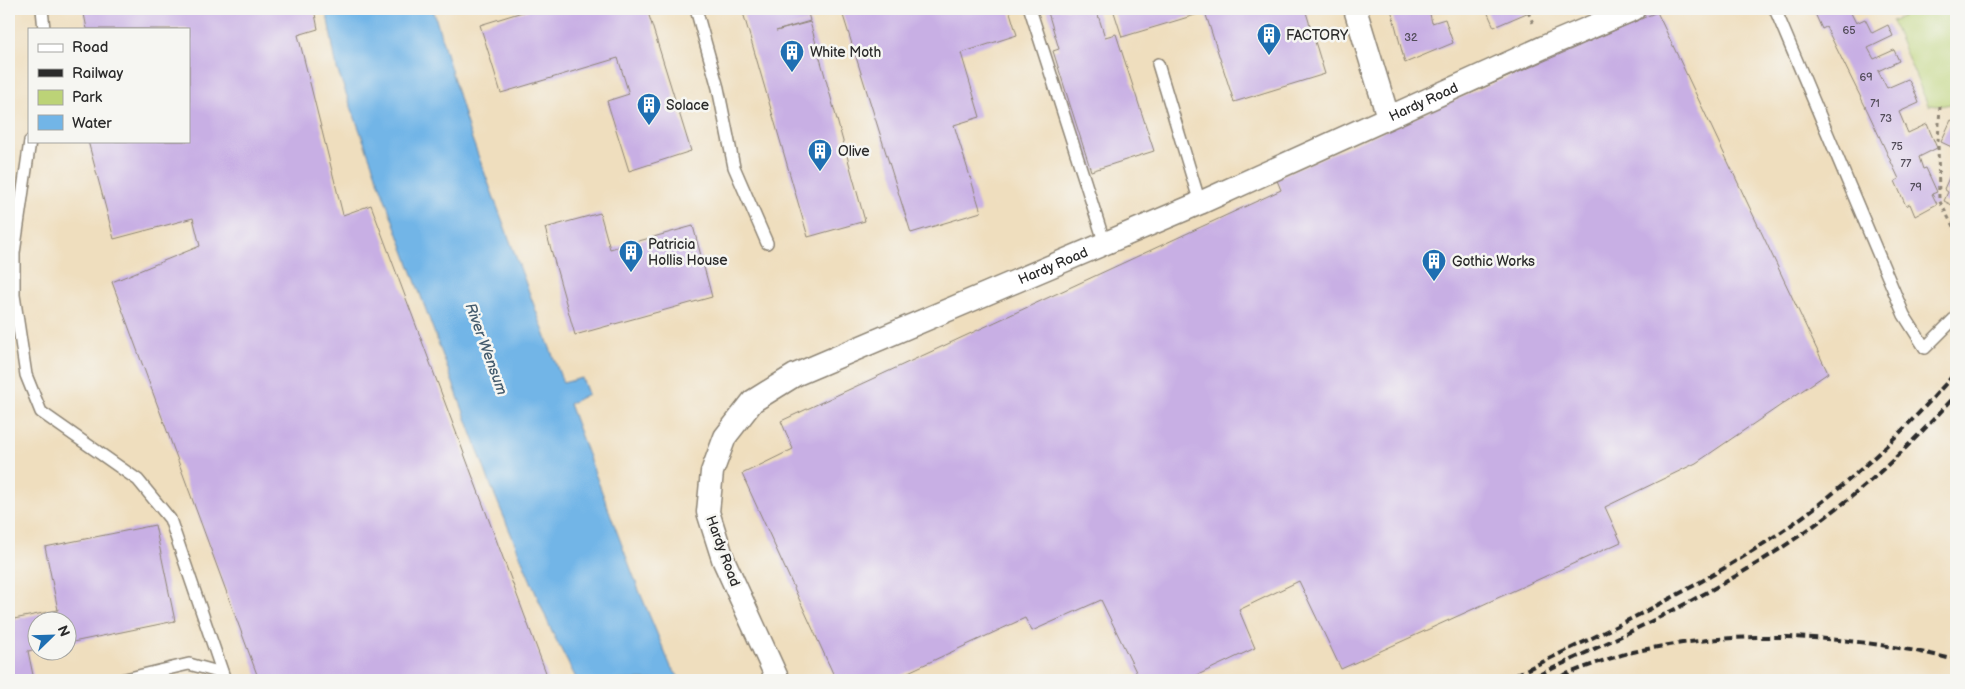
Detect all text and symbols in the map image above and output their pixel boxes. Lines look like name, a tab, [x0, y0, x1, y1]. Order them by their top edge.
building icon: FACTORY	[1256, 22, 1282, 56]
house number: 65	[1842, 24, 1856, 37]
place label: FACTORY	[1286, 27, 1349, 44]
legend	[28, 28, 190, 142]
house number: 32	[1404, 31, 1418, 44]
text: Road	[72, 38, 108, 57]
building icon: White Moth	[779, 39, 805, 73]
place label: White Moth	[810, 44, 881, 61]
text: Railway	[72, 64, 123, 83]
house number: 69	[1859, 71, 1873, 84]
street label: Hardy Road	[1386, 79, 1461, 125]
text: Park	[72, 88, 103, 107]
building icon: Solace	[636, 92, 662, 126]
place label: Solace	[666, 97, 709, 114]
house number: 71	[1870, 97, 1880, 110]
house number: 73	[1880, 112, 1892, 125]
text: Water	[72, 114, 112, 133]
building icon: Olive	[807, 138, 833, 172]
house number: 75	[1891, 140, 1903, 153]
place label: Olive	[838, 143, 869, 160]
house number: 77	[1901, 157, 1912, 170]
house number: 79	[1910, 181, 1922, 194]
place label: Patricia Hollis House	[648, 236, 728, 269]
building icon: Patricia Hollis House	[618, 239, 644, 273]
street label: Hardy Road	[1016, 243, 1090, 288]
building icon: Gothic Works	[1421, 248, 1447, 282]
place label: Gothic Works	[1452, 253, 1535, 270]
water label: River Wensum	[461, 300, 511, 398]
street label: Hardy Road	[702, 513, 744, 589]
north arrow	[28, 612, 78, 662]
text: N	[54, 623, 73, 639]

